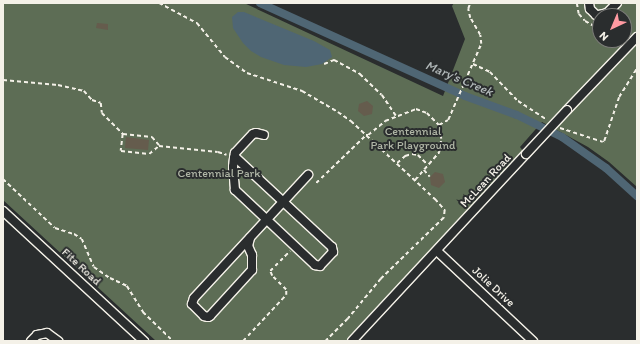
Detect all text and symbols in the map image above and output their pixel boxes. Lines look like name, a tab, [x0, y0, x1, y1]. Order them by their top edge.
north arrow	[592, 8, 632, 48]
text: N	[597, 29, 611, 44]
water label: Mary's Creek	[423, 58, 495, 100]
park label: Centennial Park Playground	[370, 125, 456, 153]
street label: McLean Road	[458, 151, 514, 211]
park label: Centennial Park	[178, 167, 260, 181]
street label: Fite Road	[59, 245, 103, 289]
street label: Jolie Drive	[468, 263, 518, 311]

